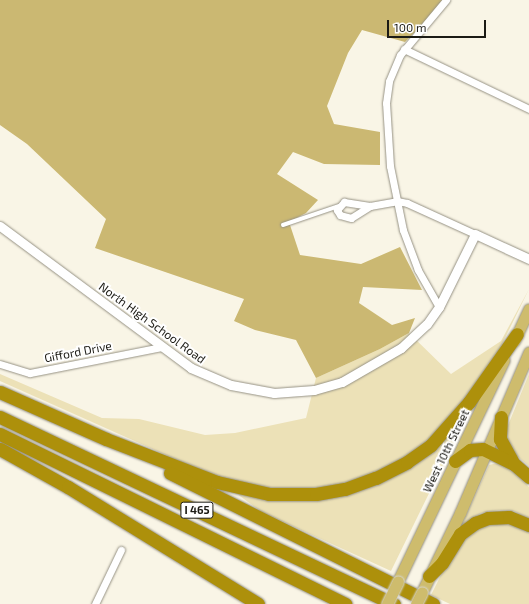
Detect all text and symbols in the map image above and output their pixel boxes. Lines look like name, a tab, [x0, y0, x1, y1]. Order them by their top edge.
scale bar	[389, 12, 488, 38]
text: 100 m	[394, 20, 426, 34]
street label: North High School Road	[96, 279, 208, 367]
street label: Gifford Drive	[43, 338, 113, 366]
street label: West 10th Street	[420, 407, 472, 495]
road number: I 465	[180, 501, 214, 519]

